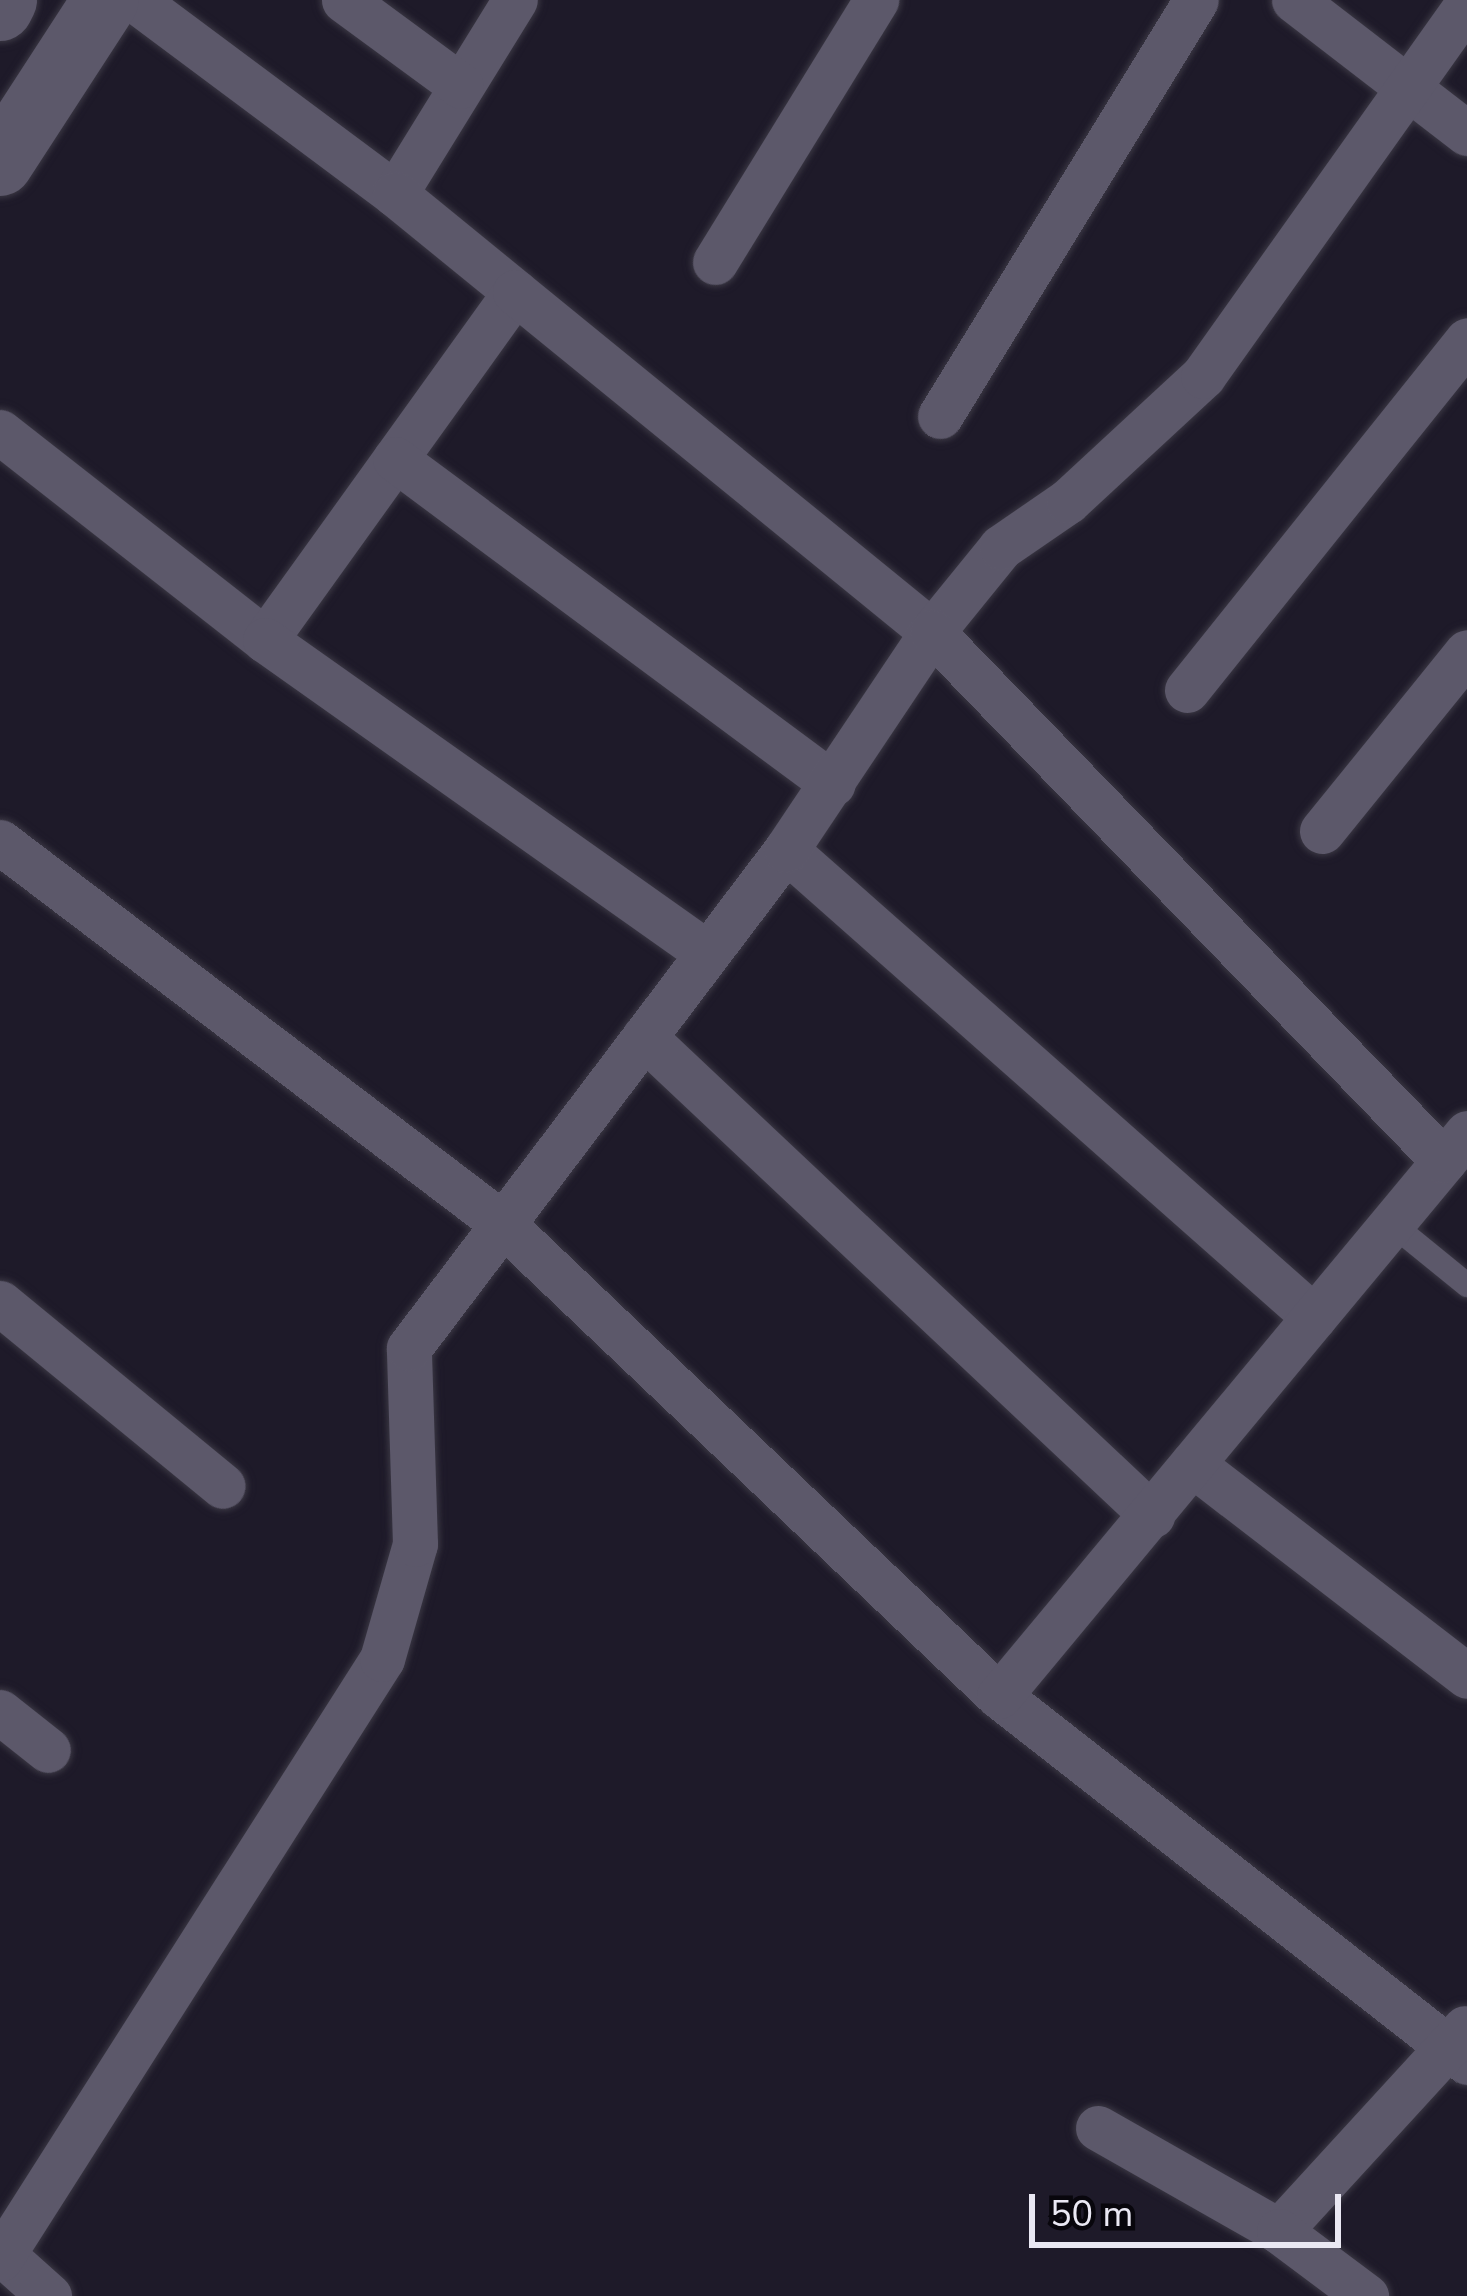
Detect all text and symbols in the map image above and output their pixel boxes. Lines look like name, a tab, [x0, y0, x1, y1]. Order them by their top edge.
scale bar	[1035, 2170, 1347, 2244]
text: 50 m	[1050, 2190, 1133, 2239]

